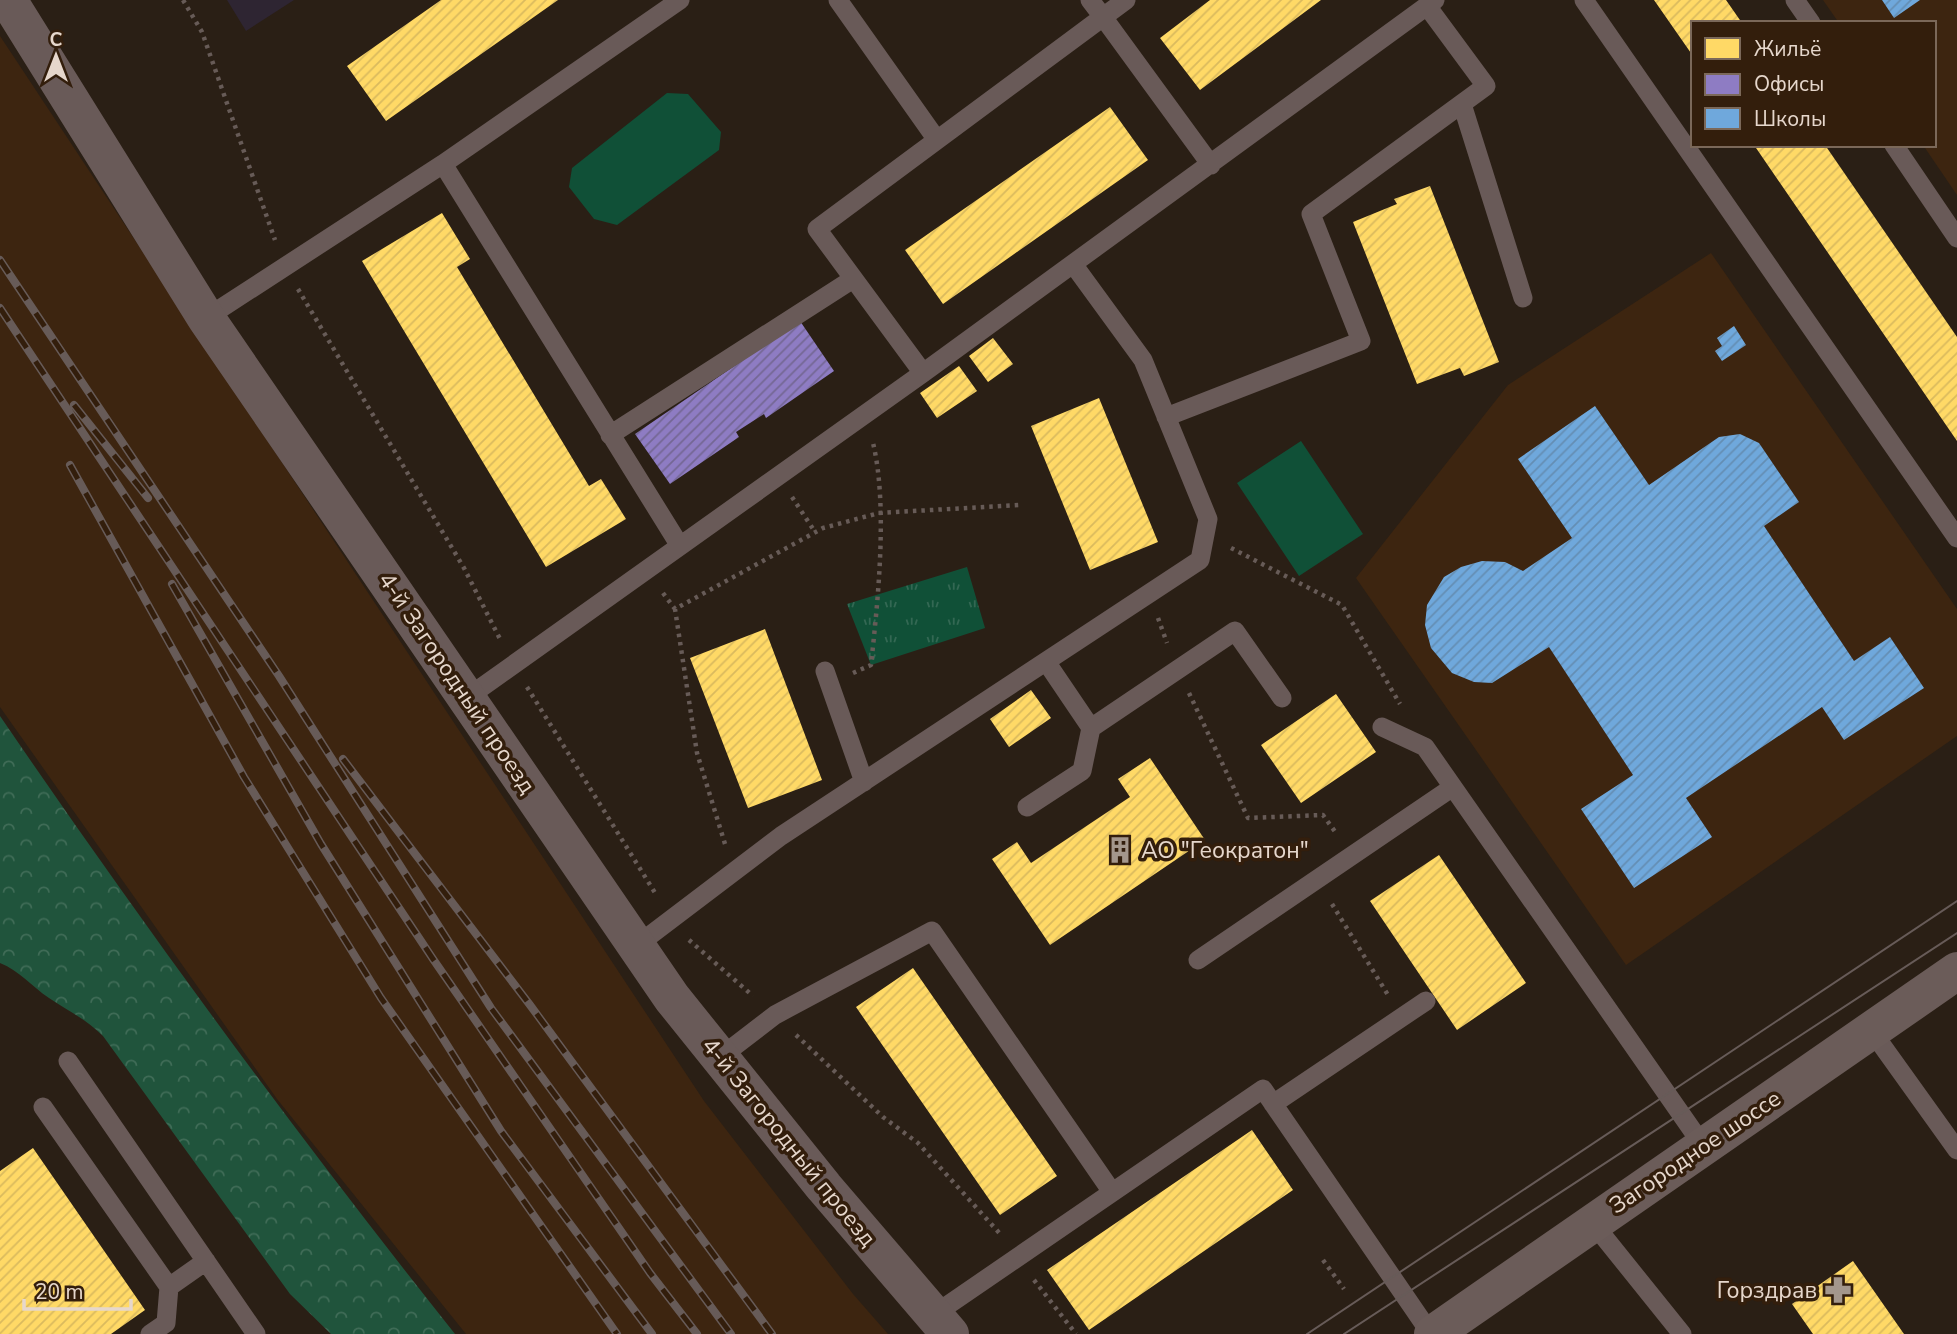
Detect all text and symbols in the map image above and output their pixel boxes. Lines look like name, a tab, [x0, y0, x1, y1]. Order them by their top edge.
north arrow	[21, 21, 91, 91]
legend	[1691, 21, 1936, 147]
text: С	[50, 27, 63, 53]
text: Жильё	[1754, 35, 1821, 63]
text: Офисы	[1754, 70, 1824, 98]
text: Школы	[1754, 105, 1826, 133]
street label: 4-й Загородный проезд	[371, 566, 543, 800]
building icon: АО "Геократон"	[1105, 835, 1135, 865]
place label: АО "Геократон"	[1141, 835, 1309, 866]
street label: 4-й Загородный проезд	[695, 1031, 883, 1253]
street label: Загородное шоссе	[1603, 1083, 1787, 1221]
scale bar	[24, 1268, 131, 1312]
place label: Горздрав	[1717, 1275, 1817, 1306]
pharmacy icon: Горздрав	[1823, 1275, 1853, 1305]
text: 20 m	[35, 1278, 84, 1306]

